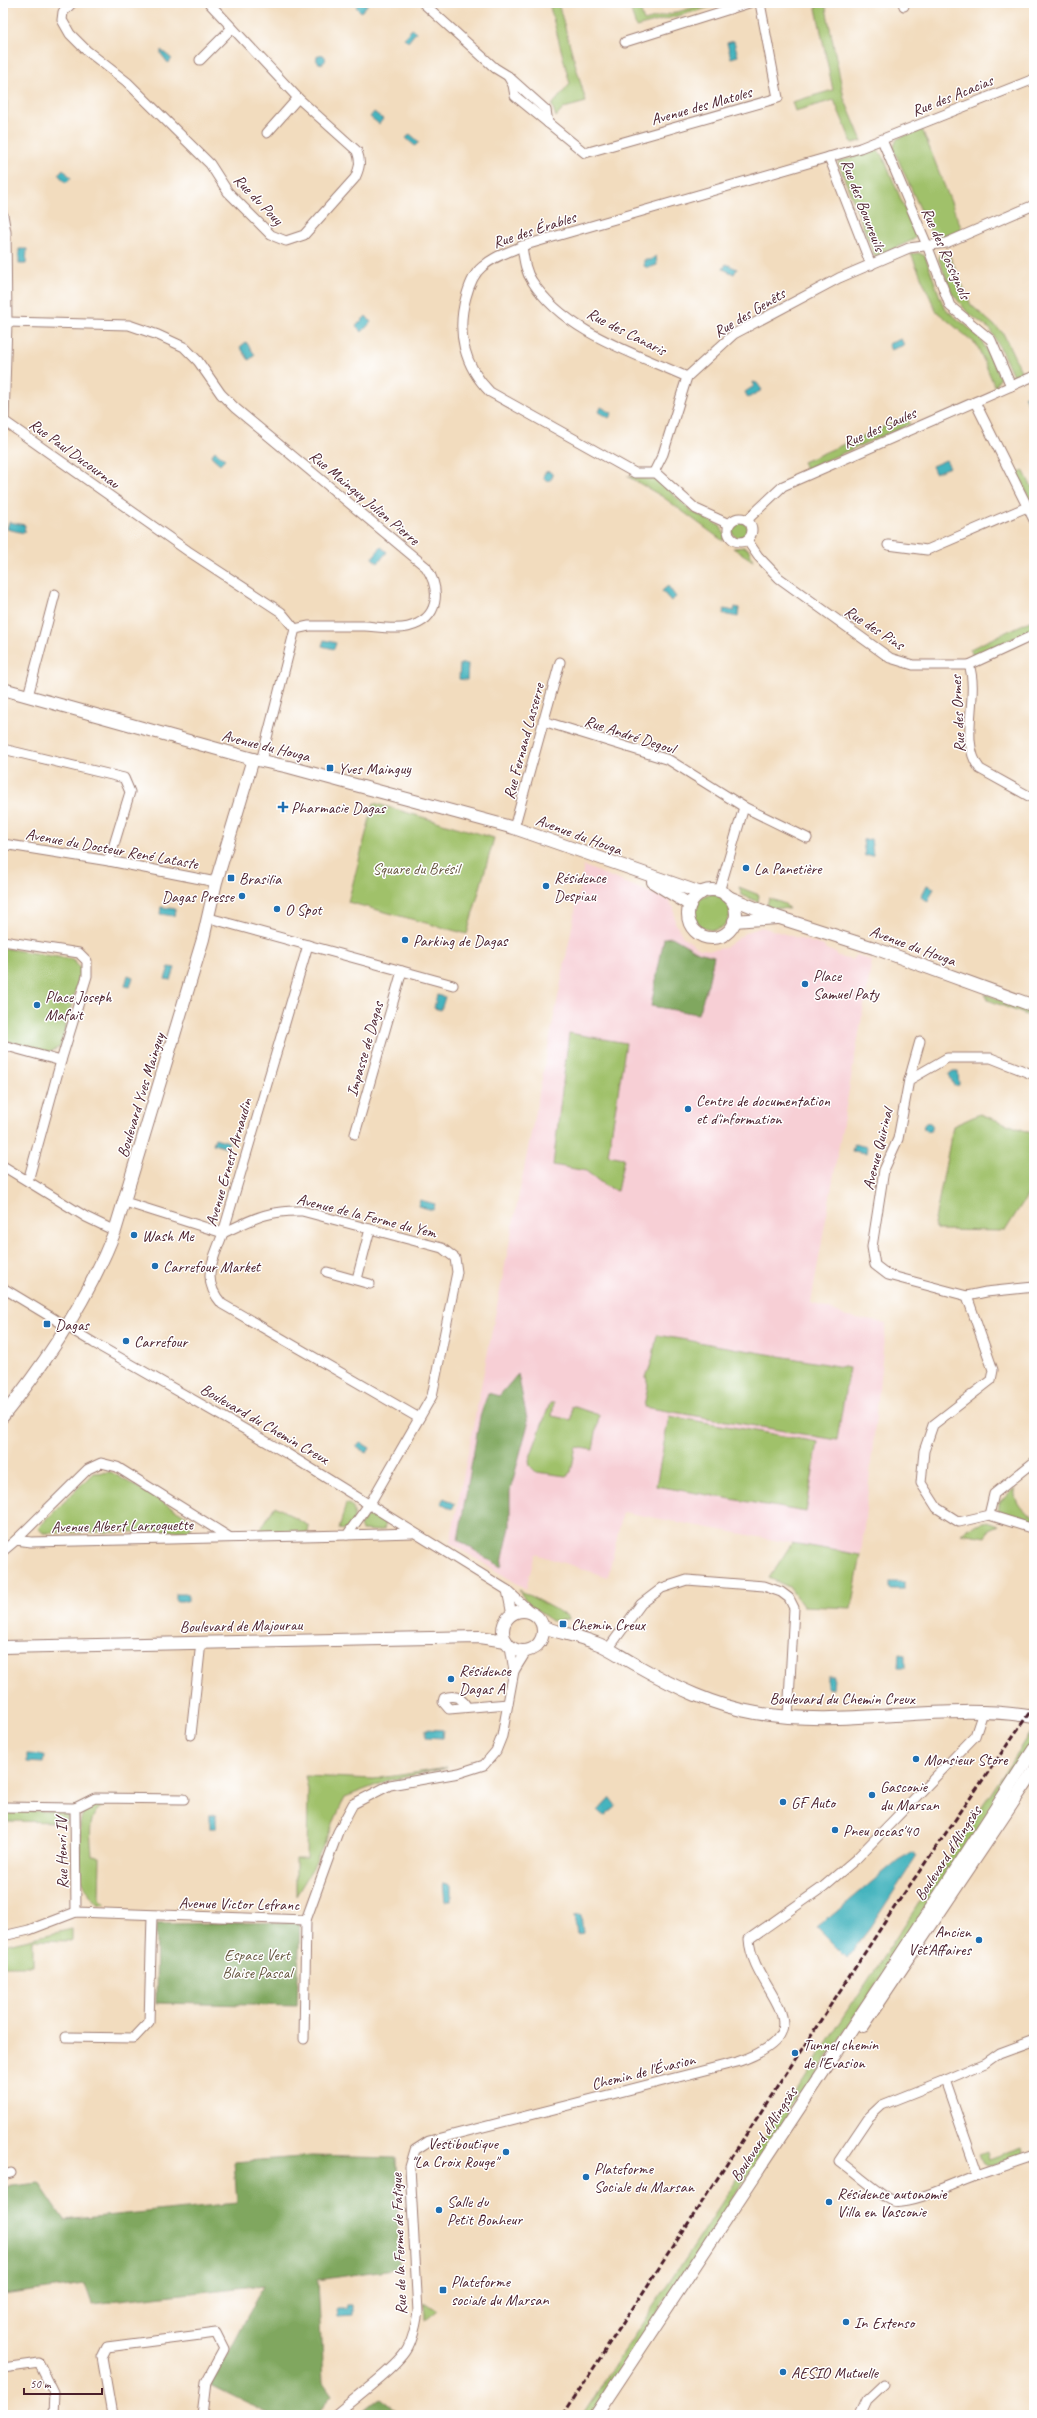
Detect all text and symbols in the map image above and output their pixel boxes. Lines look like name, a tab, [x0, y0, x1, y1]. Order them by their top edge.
street label: Rue des Acacias	[909, 70, 997, 121]
street label: Avenue des Matoles	[649, 82, 755, 130]
street label: Rue des Bouvreuils	[836, 156, 890, 256]
street label: Rue du Pouy	[229, 170, 288, 230]
street label: Rue des Rossignols	[917, 204, 976, 304]
street label: Rue des Érables	[490, 207, 580, 253]
street label: Rue des Genêts	[710, 283, 790, 342]
street label: Rue des Canaris	[584, 303, 671, 361]
street label: Rue des Saules	[840, 402, 920, 453]
street label: Rue Paul Ducournau	[25, 414, 124, 494]
street label: Rue Mainguy Julien Pierre	[305, 446, 425, 551]
street label: Rue des Pins	[841, 601, 909, 655]
street label: Rue des Ormes	[946, 673, 970, 753]
street label: Rue Fernand Lasserre	[499, 679, 550, 801]
street label: Rue André Degoul	[582, 711, 681, 760]
street label: Avenue du Houga	[220, 725, 313, 767]
place label: Yves Mainguy	[338, 759, 412, 779]
marker: Yves Mainguy	[325, 763, 335, 773]
place label: Pharmacie Dagas	[291, 798, 387, 818]
marker: Pharmacie Dagas	[278, 802, 288, 812]
street label: Avenue du Houga	[533, 810, 625, 860]
street label: Avenue du Docteur René Lataste	[24, 824, 201, 874]
park label: Square du Brésil	[372, 859, 463, 879]
place label: La Panetière	[754, 859, 823, 879]
marker: La Panetière	[741, 863, 751, 873]
place label: Résidence Despiau	[554, 868, 608, 906]
place label: Brasilia	[239, 869, 282, 889]
marker: Brasilia	[226, 873, 236, 883]
marker: Résidence Despiau	[541, 881, 551, 891]
place label: Dagas Presse	[162, 887, 236, 907]
marker: Dagas Presse	[237, 891, 247, 901]
place label: O Spot	[285, 900, 323, 920]
marker: O Spot	[272, 904, 282, 914]
street label: Avenue du Houga	[867, 921, 959, 971]
place label: Parking de Dagas	[413, 931, 509, 951]
marker: Parking de Dagas	[400, 935, 410, 945]
place label: Place Samuel Paty	[813, 966, 880, 1004]
marker: Place Samuel Paty	[800, 979, 810, 989]
place label: Place Joseph Mafait	[45, 987, 112, 1025]
street label: Impasse de Dagas	[342, 998, 388, 1099]
marker: Place Joseph Mafait	[32, 1000, 42, 1010]
street label: Boulevard Yves Mainguy	[113, 1029, 170, 1160]
place label: Centre de documentation et d'information	[696, 1091, 831, 1129]
street label: Avenue Ernest Arnaudin	[201, 1095, 257, 1229]
street label: Avenue Quirinal	[858, 1103, 899, 1192]
marker: Centre de documentation et d'information	[683, 1104, 693, 1114]
street label: Avenue de la Ferme du Yem	[295, 1189, 440, 1243]
place label: Wash Me	[142, 1226, 196, 1246]
marker: Wash Me	[129, 1230, 139, 1240]
place label: Carrefour Market	[163, 1257, 262, 1277]
marker: Carrefour Market	[150, 1261, 160, 1271]
place label: Dagas	[55, 1315, 90, 1335]
marker: Dagas	[42, 1319, 52, 1329]
place label: Carrefour	[134, 1332, 189, 1352]
marker: Carrefour	[121, 1336, 131, 1346]
street label: Boulevard du Chemin Creux	[197, 1379, 334, 1470]
street label: Avenue Albert Larroquette	[51, 1515, 195, 1537]
street label: Boulevard de Majourau	[180, 1615, 304, 1637]
place label: Chemin Creux	[571, 1615, 646, 1635]
marker: Chemin Creux	[558, 1619, 568, 1629]
place label: Résidence Dagas A	[459, 1661, 513, 1699]
marker: Résidence Dagas A	[446, 1674, 456, 1684]
street label: Boulevard du Chemin Creux	[769, 1689, 916, 1709]
place label: Monsieur Store	[924, 1750, 1009, 1770]
marker: Monsieur Store	[911, 1754, 921, 1764]
place label: Gasconie du Marsan	[880, 1777, 940, 1815]
marker: Gasconie du Marsan	[867, 1790, 877, 1800]
place label: GF Auto	[791, 1793, 837, 1813]
marker: GF Auto	[778, 1797, 788, 1807]
street label: Boulevard d'Alingsäs	[910, 1801, 987, 1905]
street label: Rue Henri IV	[51, 1814, 73, 1889]
place label: Pneu occas'40	[843, 1821, 920, 1841]
marker: Pneu occas'40	[830, 1825, 840, 1835]
street label: Avenue Victor Lefranc	[179, 1893, 300, 1915]
place label: Ancien Vêt'Affaires	[908, 1922, 973, 1960]
marker: Ancien Vêt'Affaires	[974, 1935, 984, 1945]
park label: Espace Vert Blaise Pascal	[222, 1945, 295, 1983]
place label: Tunnel chemin de l'Evasion	[803, 2035, 879, 2073]
marker: Tunnel chemin de l'Evasion	[790, 2048, 800, 2058]
street label: Chemin de l'Évasion	[589, 2049, 698, 2095]
street label: Boulevard d'Alingsäs	[726, 2082, 803, 2186]
place label: Vestiboutique "La Croix Rouge"	[411, 2134, 501, 2172]
marker: Vestiboutique "La Croix Rouge"	[501, 2147, 511, 2157]
place label: Plateforme Sociale du Marsan	[594, 2159, 695, 2197]
street label: Rue de la Ferme de Fatigue	[386, 2171, 411, 2315]
marker: Plateforme Sociale du Marsan	[581, 2172, 591, 2182]
place label: Résidence autonomie Villa en Vasconie	[837, 2184, 948, 2222]
place label: Salle du Petit Bonheur	[447, 2192, 523, 2230]
marker: Résidence autonomie Villa en Vasconie	[824, 2197, 834, 2207]
marker: Salle du Petit Bonheur	[434, 2205, 444, 2215]
place label: Plateforme sociale du Marsan	[451, 2272, 549, 2310]
marker: Plateforme sociale du Marsan	[438, 2285, 448, 2295]
place label: In Extenso	[854, 2313, 917, 2333]
marker: In Extenso	[841, 2317, 851, 2327]
place label: AESIO Mutuelle	[791, 2363, 880, 2383]
marker: AESIO Mutuelle	[778, 2367, 788, 2377]
scale bar	[24, 2370, 102, 2396]
text: 50 m	[30, 2376, 52, 2392]

